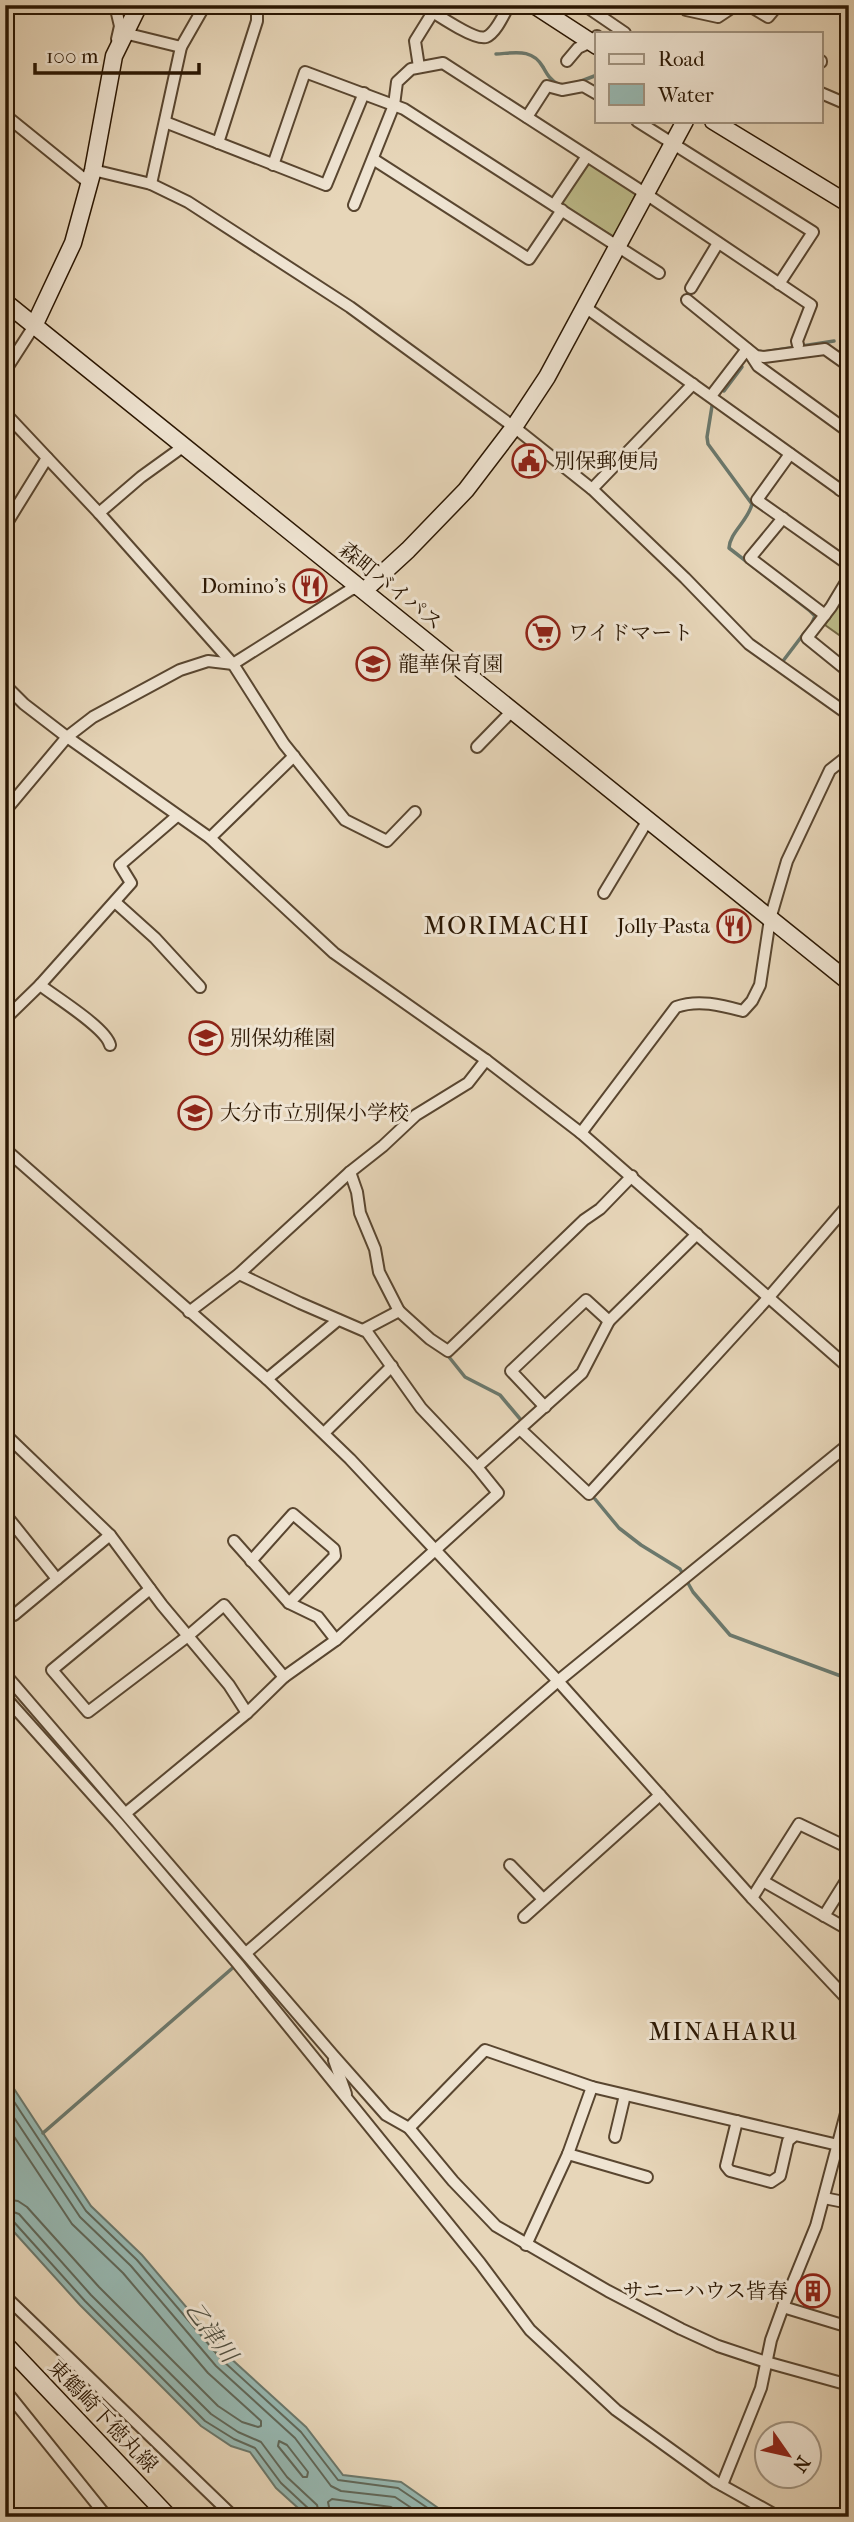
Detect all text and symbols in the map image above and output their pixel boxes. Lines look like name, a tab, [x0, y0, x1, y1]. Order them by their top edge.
scale bar	[35, 32, 200, 76]
legend	[595, 32, 822, 122]
text: 100 m	[46, 44, 99, 68]
text: Road	[658, 47, 705, 71]
text: Water	[657, 83, 714, 107]
public building icon: 別保郵便局	[510, 442, 548, 480]
place label: 別保郵便局	[554, 449, 659, 473]
street label: 森町バイパス	[335, 537, 447, 635]
restaurant icon: Domino's	[291, 567, 329, 605]
place label: Domino's	[201, 574, 286, 598]
supermarket icon: ワイドマート	[524, 614, 562, 652]
place label: ワイドマート	[568, 621, 693, 645]
school or university icon: 龍華保育園	[354, 645, 392, 683]
place label: 龍華保育園	[398, 652, 503, 676]
restaurant icon: Jolly-Pasta	[715, 907, 753, 945]
district label: MORIMACHI	[424, 912, 590, 940]
place label: Jolly-Pasta	[615, 914, 710, 938]
school or university icon: 別保幼稚園	[187, 1019, 225, 1057]
place label: 別保幼稚園	[230, 1026, 335, 1050]
school or university icon: 大分市立別保小学校	[176, 1094, 214, 1132]
place label: 大分市立別保小学校	[220, 1101, 409, 1125]
district label: MINAHARU	[649, 2018, 799, 2046]
building icon: サニーハウス皆春	[794, 2272, 832, 2310]
place label: サニーハウス皆春	[623, 2279, 788, 2303]
water label: 乙津川	[179, 2296, 244, 2370]
street label: 東鶴崎下徳丸線	[43, 2355, 163, 2477]
north arrow	[752, 2420, 822, 2490]
text: N	[788, 2452, 814, 2477]

